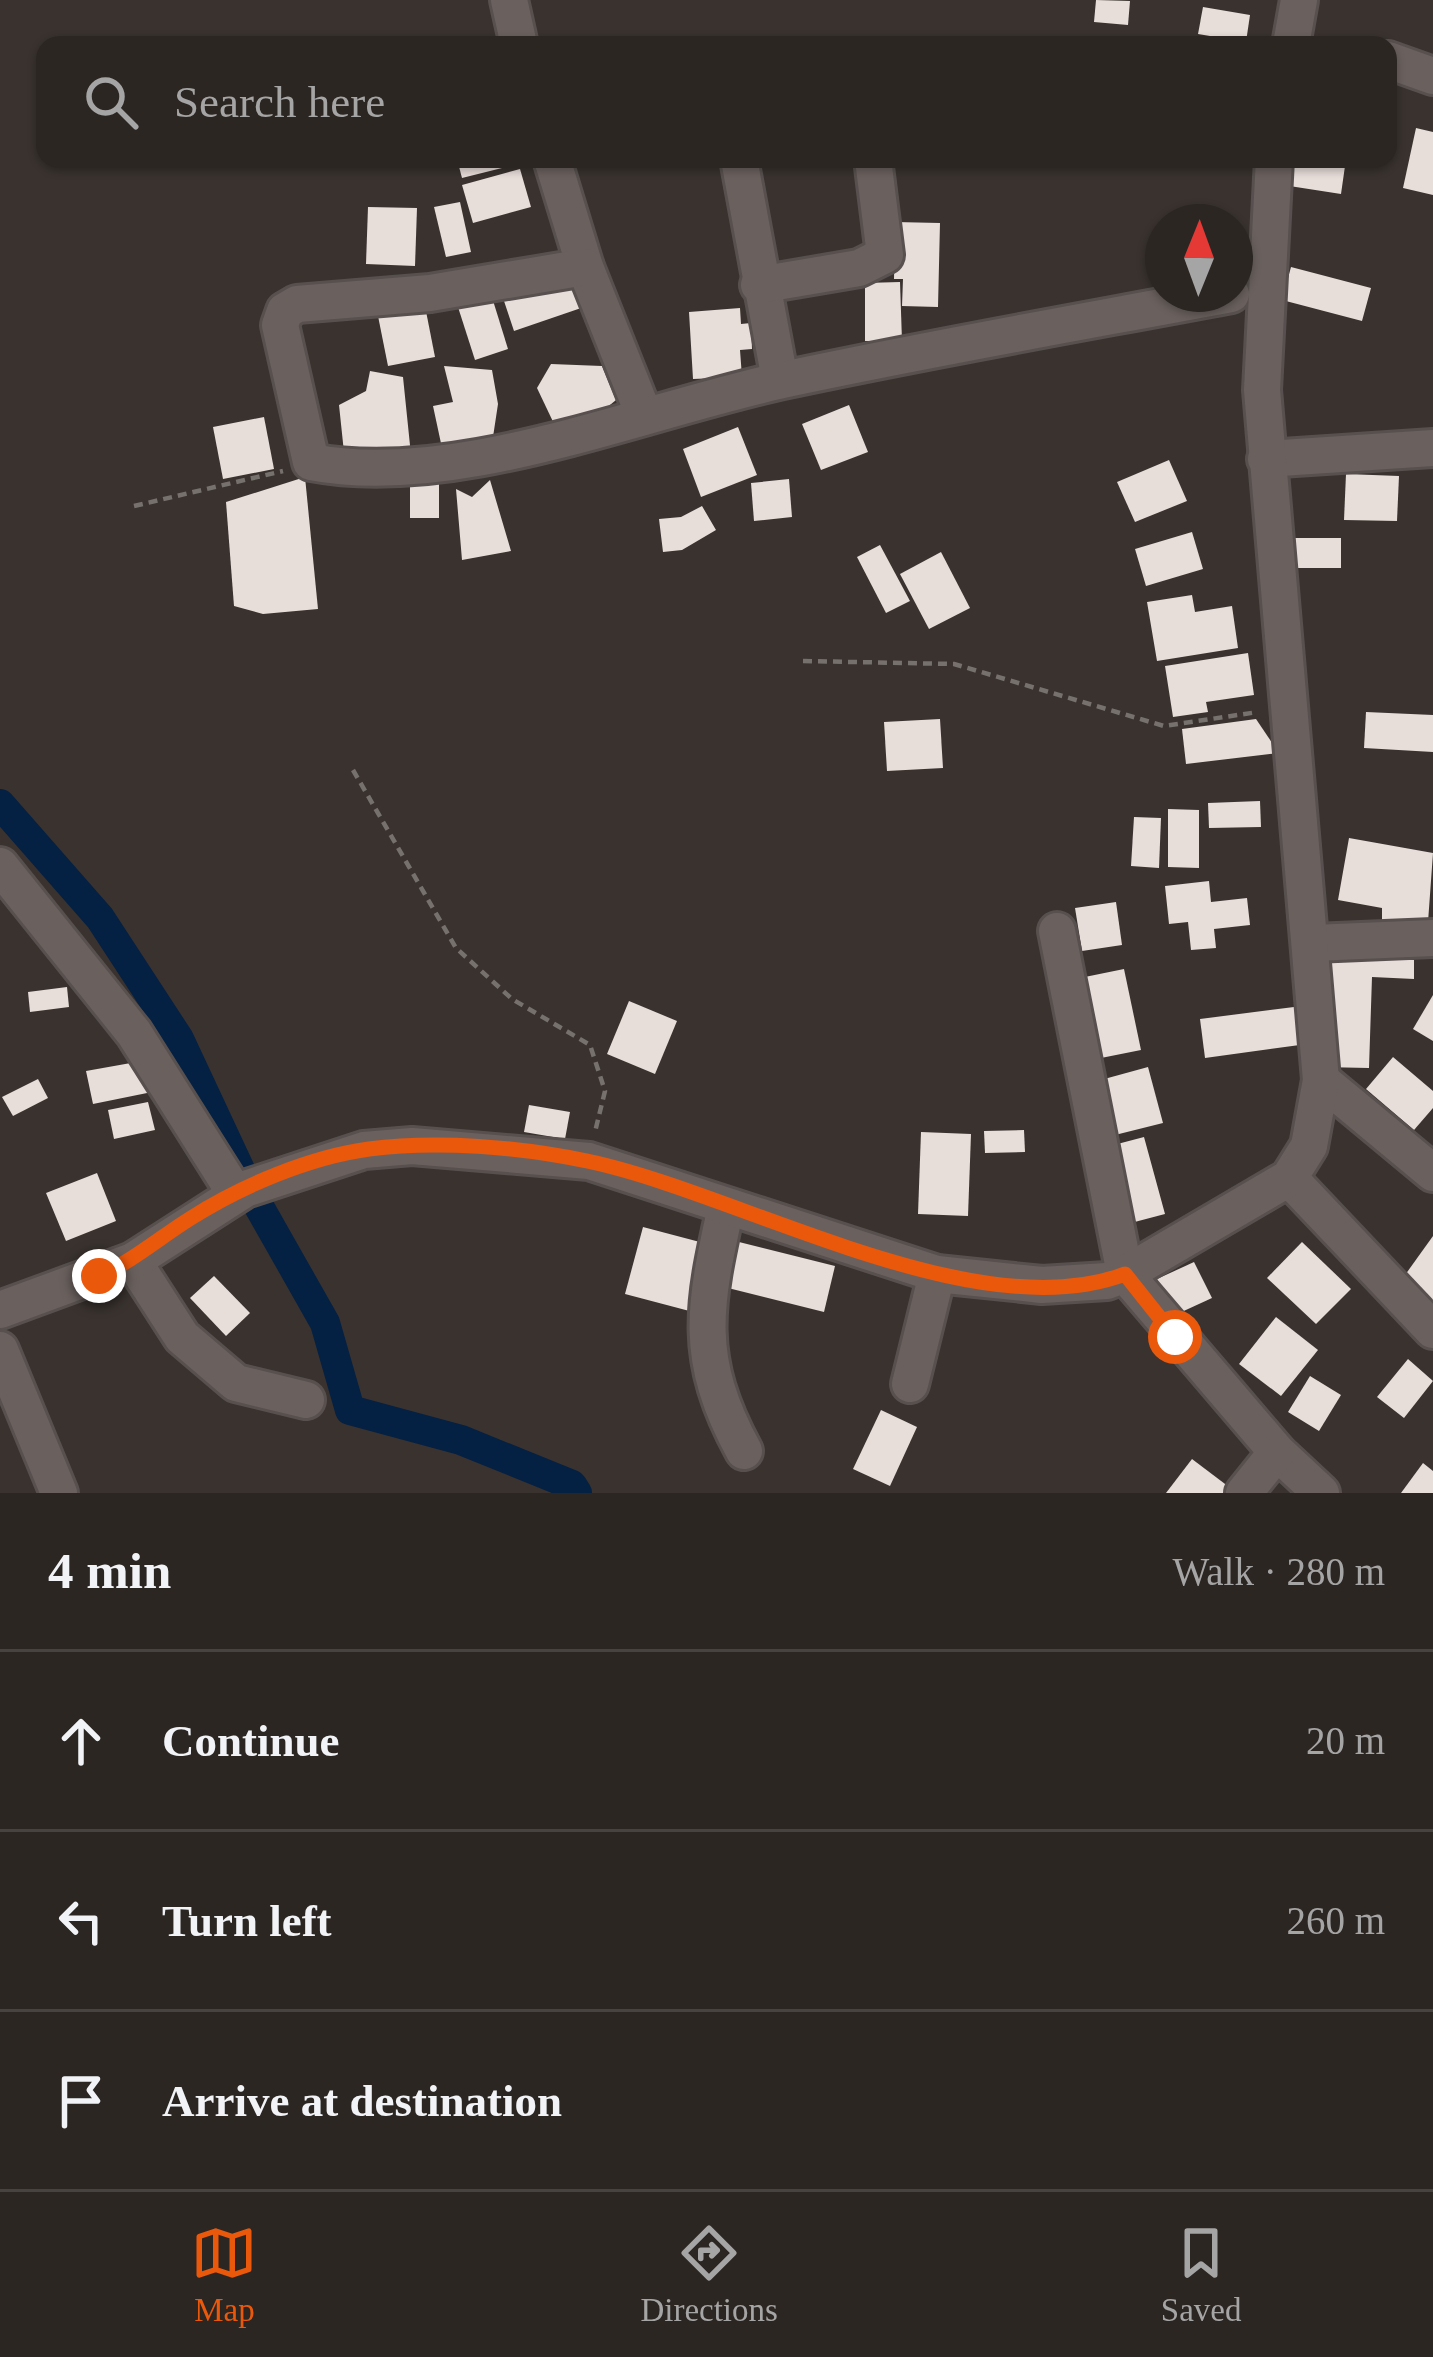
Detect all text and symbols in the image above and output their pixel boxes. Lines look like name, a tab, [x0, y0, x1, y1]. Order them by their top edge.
search box	[36, 36, 1397, 168]
icon: search	[78, 69, 144, 135]
text: Search here	[174, 77, 385, 127]
north arrow	[1145, 204, 1253, 312]
route end	[72, 1249, 126, 1303]
route start	[1148, 1310, 1202, 1364]
text: 4 min	[48, 1543, 171, 1599]
text: Walk · 280 m	[1173, 1550, 1385, 1593]
icon: ahead	[48, 1708, 114, 1774]
text: Continue	[162, 1716, 340, 1766]
text: 20 m	[1306, 1719, 1385, 1762]
icon: left	[48, 1888, 114, 1954]
text: Turn left	[162, 1896, 332, 1946]
text: 260 m	[1286, 1899, 1385, 1942]
icon: arrive	[48, 2068, 114, 2134]
text: Arrive at destination	[162, 2076, 562, 2126]
tab: Map	[191, 2220, 257, 2329]
tab: Directions	[640, 2220, 778, 2329]
tab: Saved	[1161, 2220, 1242, 2329]

